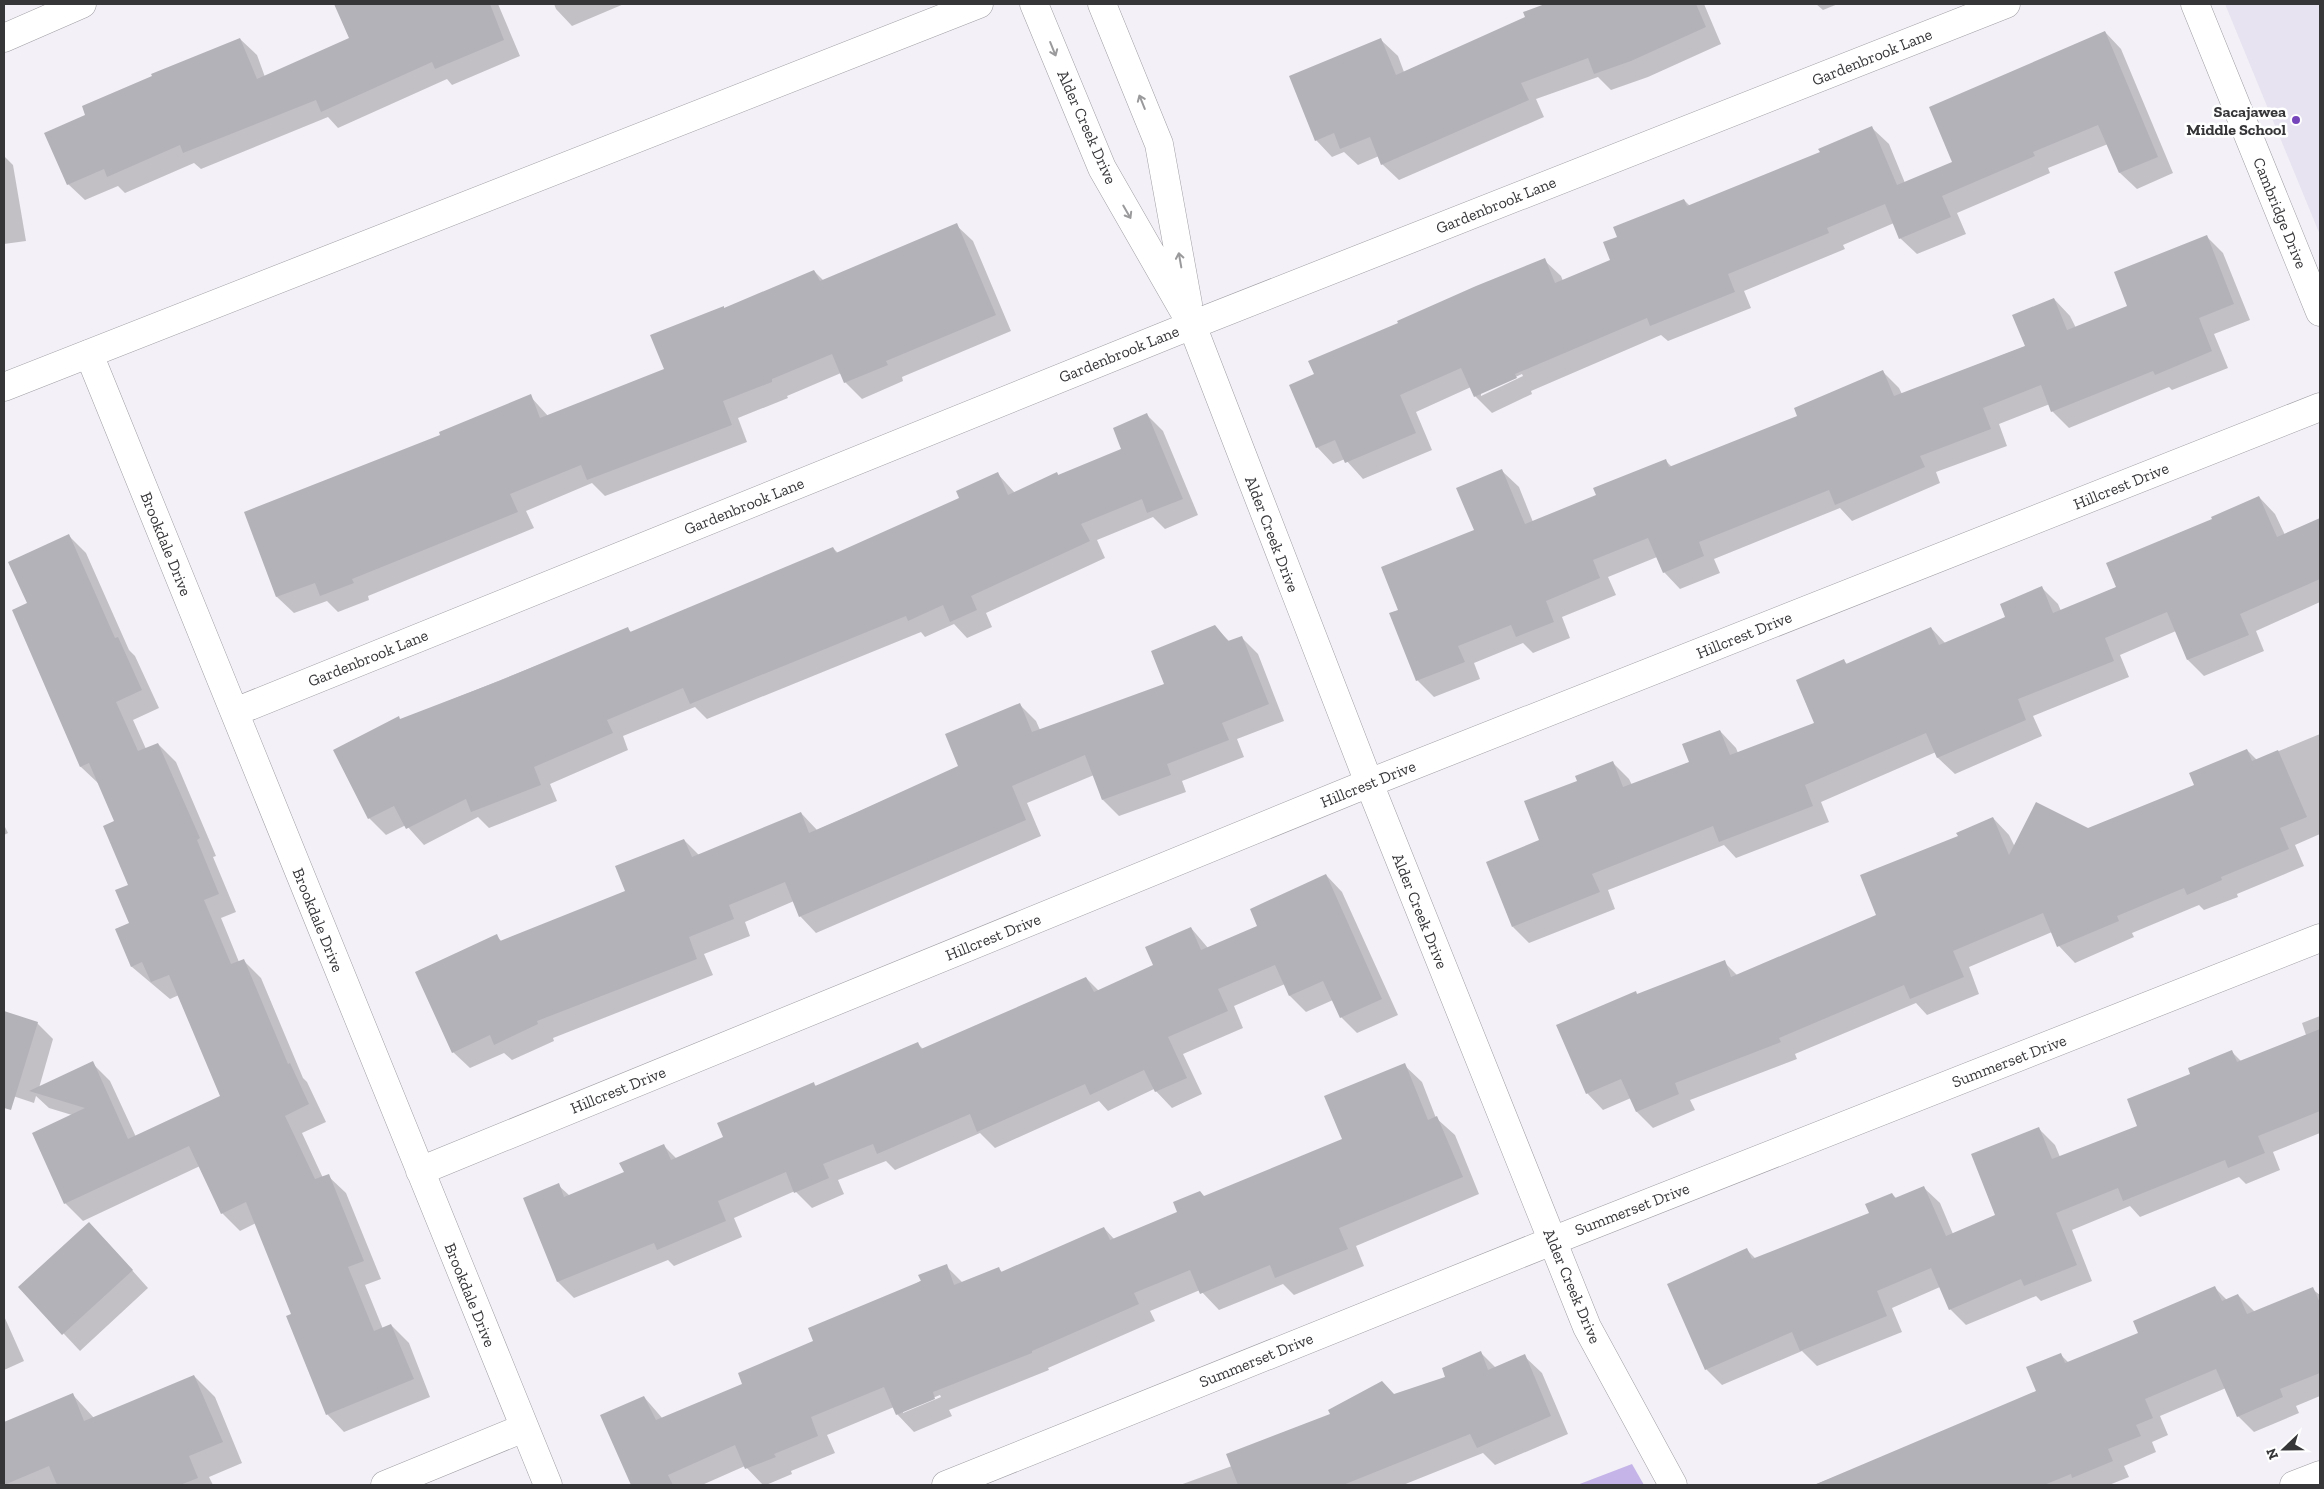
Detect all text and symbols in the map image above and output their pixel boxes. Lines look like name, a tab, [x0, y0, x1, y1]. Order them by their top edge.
street label: Gardenbrook Lane	[1809, 24, 1935, 90]
one-way arrow	[1048, 41, 1058, 56]
street label: Alder Creek Drive	[1053, 67, 1121, 187]
one-way arrow	[1137, 95, 1146, 111]
place label: Sacajawea Middle School	[2186, 102, 2286, 139]
marker: Sacajawea Middle School	[2290, 114, 2302, 126]
street label: Cambridge Drive	[2249, 155, 2311, 271]
street label: Gardenbrook Lane	[1433, 172, 1559, 238]
one-way arrow	[1122, 205, 1132, 220]
one-way arrow	[1174, 252, 1184, 268]
street label: Gardenbrook Lane	[1056, 321, 1182, 387]
street label: Hillcrest Drive	[2071, 458, 2171, 514]
street label: Gardenbrook Lane	[681, 473, 807, 539]
street label: Alder Creek Drive	[1241, 473, 1303, 595]
street label: Brookdale Drive	[137, 489, 195, 599]
street label: Hillcrest Drive	[1694, 607, 1794, 663]
street label: Gardenbrook Lane	[305, 625, 431, 691]
street label: Hillcrest Drive	[1318, 756, 1418, 812]
street label: Alder Creek Drive	[1388, 851, 1452, 971]
street label: Brookdale Drive	[289, 865, 347, 975]
street label: Hillcrest Drive	[943, 909, 1043, 965]
street label: Summerset Drive	[1949, 1030, 2069, 1092]
street label: Hillcrest Drive	[568, 1062, 668, 1118]
street label: Summerset Drive	[1572, 1178, 1692, 1240]
street label: Alder Creek Drive	[1539, 1226, 1605, 1346]
street label: Brookdale Drive	[441, 1240, 499, 1350]
street label: Summerset Drive	[1196, 1329, 1316, 1391]
north arrow	[2259, 1424, 2309, 1474]
text: N	[2262, 1445, 2282, 1462]

